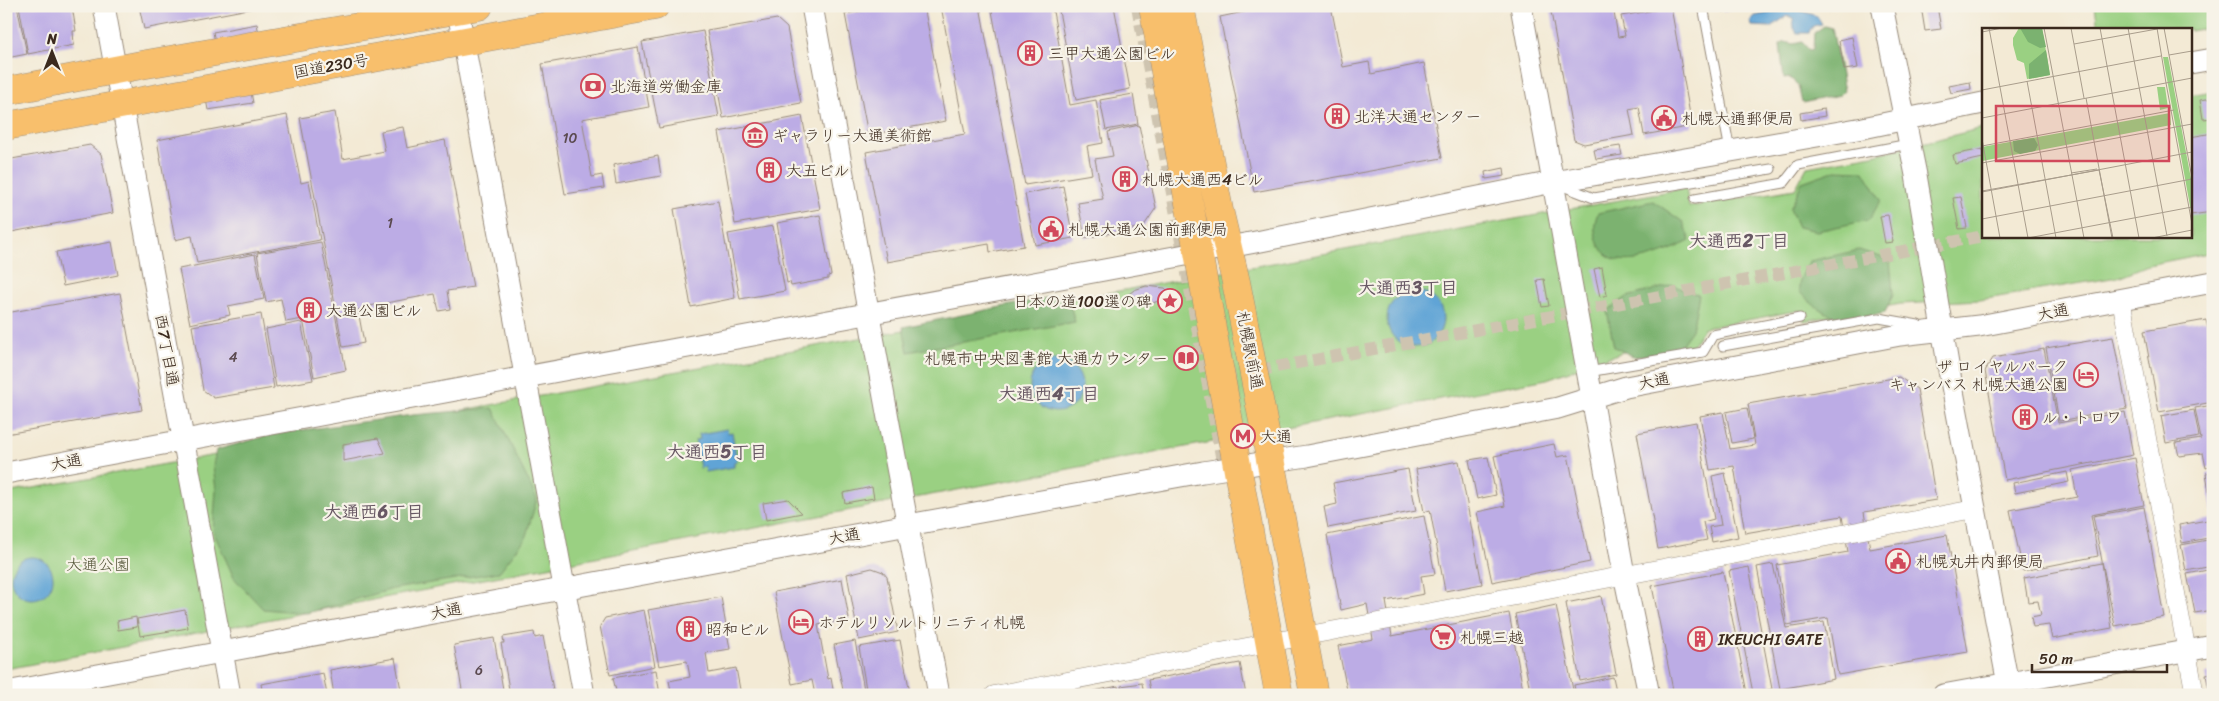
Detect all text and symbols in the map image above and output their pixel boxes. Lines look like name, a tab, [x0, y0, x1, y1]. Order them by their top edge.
text: N	[46, 27, 57, 52]
north arrow	[28, 28, 78, 78]
inset map	[1982, 28, 2192, 238]
place label: 三甲大通公園ビル	[1048, 39, 1176, 68]
building icon: 三甲大通公園ビル	[1017, 40, 1043, 66]
street label: 国道230号	[291, 45, 371, 87]
place label: 北海道労働金庫	[610, 72, 722, 101]
bank icon: 北海道労働金庫	[580, 73, 606, 99]
place label: 北洋大通センター	[1354, 102, 1481, 131]
building icon: 北洋大通センター	[1324, 103, 1350, 129]
place label: 札幌大通郵便局	[1682, 104, 1794, 133]
public building icon: 札幌大通郵便局	[1651, 105, 1677, 131]
place label: ギャラリー大通美術館	[772, 121, 932, 150]
museum icon: ギャラリー大通美術館	[742, 122, 768, 148]
house number: 10	[563, 126, 578, 151]
place label: 大五ビル	[786, 156, 850, 185]
building icon: 大五ビル	[756, 157, 782, 183]
place label: 札幌大通西4ビル	[1142, 165, 1264, 194]
building icon: 札幌大通西4ビル	[1112, 166, 1138, 192]
house number: 1	[387, 211, 393, 236]
place label: 札幌大通公園前郵便局	[1068, 215, 1228, 244]
public building icon: 札幌大通公園前郵便局	[1038, 216, 1064, 242]
district label: 大通西2丁目	[1689, 225, 1789, 257]
district label: 大通西3丁目	[1358, 272, 1458, 304]
place label: 日本の道100選の碑	[1013, 287, 1152, 316]
place icon: 日本の道100選の碑	[1157, 288, 1183, 314]
street label: 大通	[2035, 295, 2071, 329]
place label: 大通公園ビル	[326, 296, 422, 325]
building icon: 大通公園ビル	[296, 297, 322, 323]
street label: 札幌駅前通	[1228, 308, 1272, 392]
street label: 西7丁目通	[146, 311, 188, 389]
place label: 札幌市中央図書館 大通カウンター	[924, 344, 1168, 373]
house number: 4	[229, 345, 238, 370]
library icon: 札幌市中央図書館 大通カウンター	[1173, 345, 1199, 371]
place label: ザ ロイヤルパーク キャンバス 札幌大通公園	[1888, 352, 2068, 399]
hotel icon: ザ ロイヤルパーク キャンバス 札幌大通公園	[2073, 362, 2099, 388]
street label: 大通	[1636, 364, 1672, 398]
district label: 大通西4丁目	[998, 378, 1100, 410]
place label: ル・トロワ	[2042, 403, 2122, 432]
building icon: ル・トロワ	[2012, 404, 2038, 430]
place label: 大通	[1260, 422, 1292, 451]
metro station icon: 大通	[1230, 423, 1256, 449]
district label: 大通西5丁目	[667, 436, 768, 468]
street label: 大通	[48, 445, 84, 479]
district label: 大通西6丁目	[324, 496, 424, 528]
street label: 大通	[826, 519, 862, 553]
place label: 札幌丸井内郵便局	[1916, 547, 2044, 576]
public building icon: 札幌丸井内郵便局	[1885, 548, 1911, 574]
park label: 大通公園	[66, 550, 130, 579]
street label: 大通	[428, 594, 464, 628]
place label: ホテルリソルトリニティ札幌	[818, 608, 1025, 637]
hotel icon: ホテルリソルトリニティ札幌	[788, 609, 814, 635]
place label: 昭和ビル	[706, 615, 770, 644]
building icon: 昭和ビル	[676, 616, 702, 642]
place label: 札幌三越	[1460, 623, 1524, 652]
supermarket icon: 札幌三越	[1430, 624, 1456, 650]
place label: IKEUCHI GATE	[1717, 625, 1824, 654]
building icon: IKEUCHI GATE	[1687, 626, 1713, 652]
scale bar	[2032, 641, 2166, 673]
text: 50 m	[2039, 646, 2074, 672]
house number: 6	[475, 658, 483, 683]

